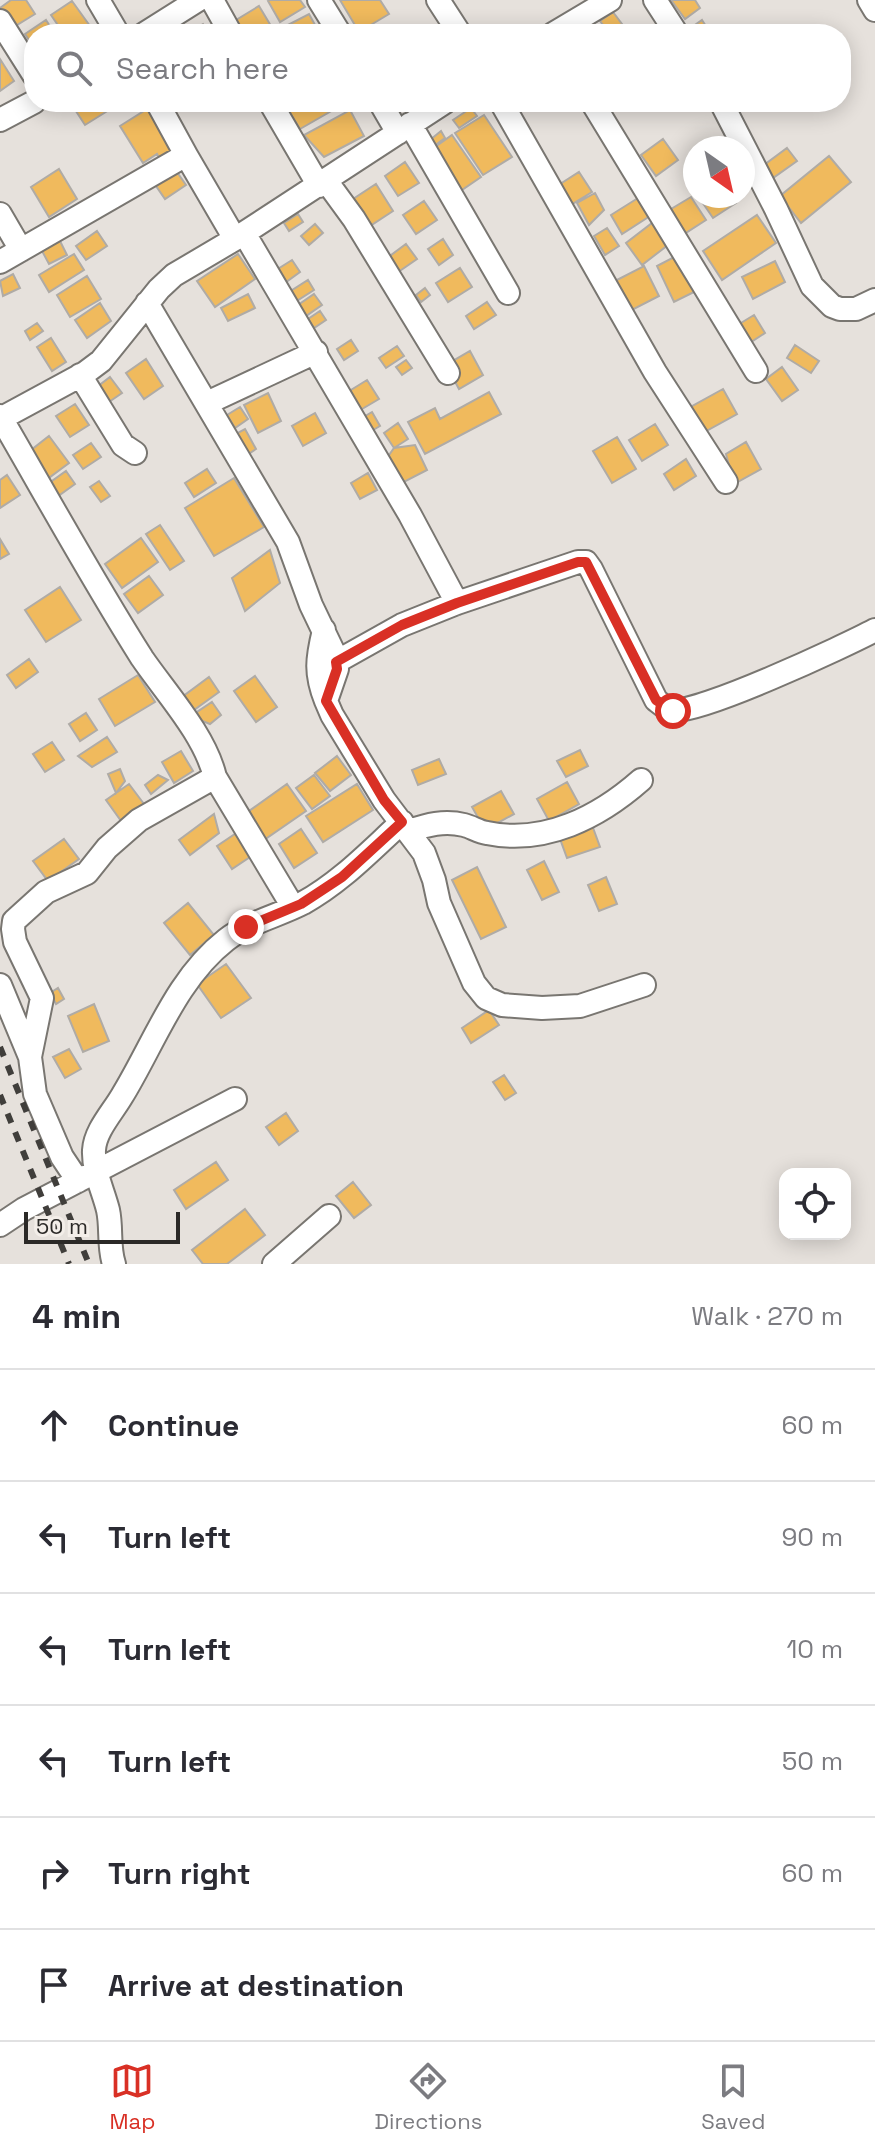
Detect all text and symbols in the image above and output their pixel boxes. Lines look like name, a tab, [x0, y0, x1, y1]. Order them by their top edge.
search box	[24, 24, 851, 112]
icon: search	[52, 46, 96, 90]
text: Search here	[116, 49, 289, 88]
north arrow	[683, 136, 755, 208]
route start	[655, 693, 691, 729]
route end	[228, 909, 264, 945]
map controls	[779, 1168, 851, 1240]
button: locate	[779, 1168, 851, 1240]
scale bar	[24, 1208, 180, 1244]
text: 50 m	[36, 1212, 88, 1240]
text: 4 min	[32, 1295, 121, 1338]
text: Walk · 270 m	[691, 1299, 843, 1333]
icon: ahead	[32, 1403, 76, 1447]
text: Continue	[108, 1406, 239, 1445]
text: 60 m	[781, 1408, 843, 1442]
icon: left	[32, 1515, 76, 1559]
text: Turn left	[108, 1518, 231, 1557]
text: 90 m	[781, 1520, 843, 1554]
icon: left	[32, 1627, 76, 1671]
text: Turn left	[108, 1630, 231, 1669]
text: 10 m	[786, 1632, 843, 1666]
icon: left	[32, 1739, 76, 1783]
text: Turn left	[108, 1742, 231, 1781]
text: 50 m	[782, 1744, 843, 1778]
icon: right	[32, 1851, 76, 1895]
text: Turn right	[108, 1854, 251, 1893]
text: 60 m	[781, 1856, 843, 1890]
icon: arrive	[32, 1963, 76, 2007]
text: Arrive at destination	[108, 1966, 404, 2005]
tab: Map	[110, 2059, 155, 2135]
tab: Directions	[374, 2059, 482, 2135]
tab: Saved	[701, 2059, 765, 2135]

